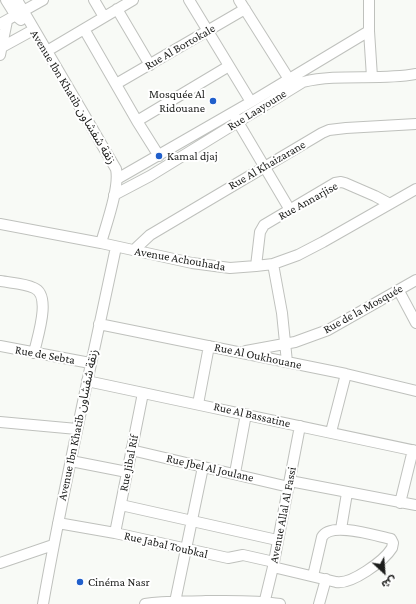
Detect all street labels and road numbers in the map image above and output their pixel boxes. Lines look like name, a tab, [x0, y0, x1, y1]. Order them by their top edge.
street label: Rue Al Bortokale	[142, 21, 218, 73]
street label: Avenue Ibn Khatib زنقة شفشاون	[27, 27, 119, 167]
street label: Rue Laayoune	[225, 86, 289, 134]
street label: Rue Al Khaizarane	[226, 137, 308, 193]
street label: Rue Annarjise	[276, 179, 340, 223]
street label: Avenue Achouhada	[133, 244, 227, 274]
street label: Rue de la Mosquée	[321, 281, 405, 337]
street label: Rue Al Oukhouane	[213, 340, 303, 372]
street label: Rue de Sebta	[14, 343, 76, 367]
street label: Avenue Ibn Khatib زنقة شفشاون	[55, 348, 101, 502]
street label: Rue Al Bassatine	[212, 399, 292, 431]
street label: Rue Jibal Rif	[116, 433, 142, 493]
street label: Rue Jbel Al Joulane	[165, 451, 255, 485]
street label: Avenue Allal Al Fassi	[267, 466, 299, 564]
street label: Rue Jabal Toubkal	[123, 528, 209, 562]

